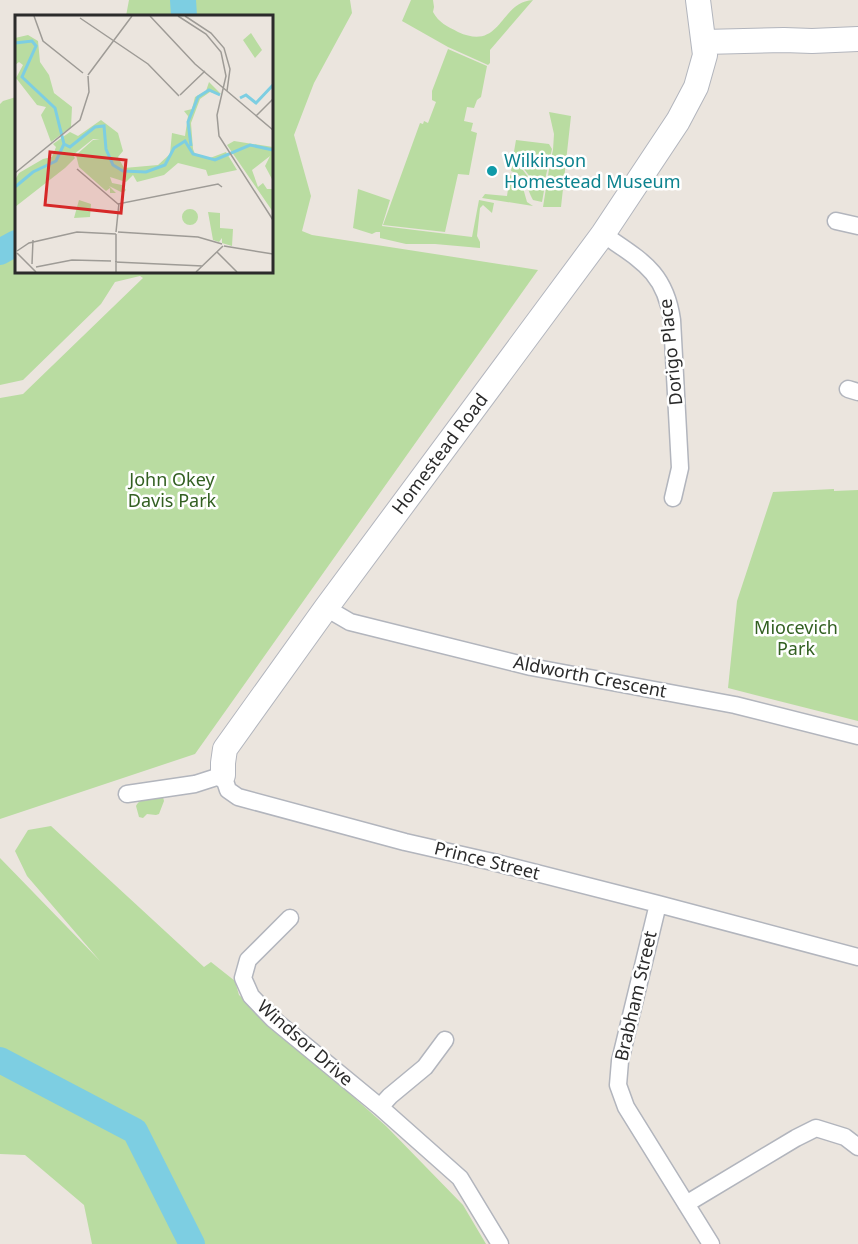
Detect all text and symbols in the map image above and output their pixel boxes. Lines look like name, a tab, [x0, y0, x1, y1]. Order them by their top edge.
inset map	[15, 15, 273, 273]
place label: Wilkinson Homestead Museum	[504, 148, 681, 193]
marker: Wilkinson Homestead Museum	[485, 164, 499, 178]
street label: Dorigo Place	[652, 298, 688, 407]
street label: Homestead Road	[386, 388, 493, 519]
park label: John Okey Davis Park	[127, 467, 217, 512]
park label: Miocevich Park	[754, 615, 838, 660]
street label: Aldworth Crescent	[512, 649, 669, 703]
street label: Prince Street	[432, 835, 543, 885]
street label: Brabham Street	[608, 928, 662, 1063]
street label: Windsor Drive	[253, 994, 359, 1091]

